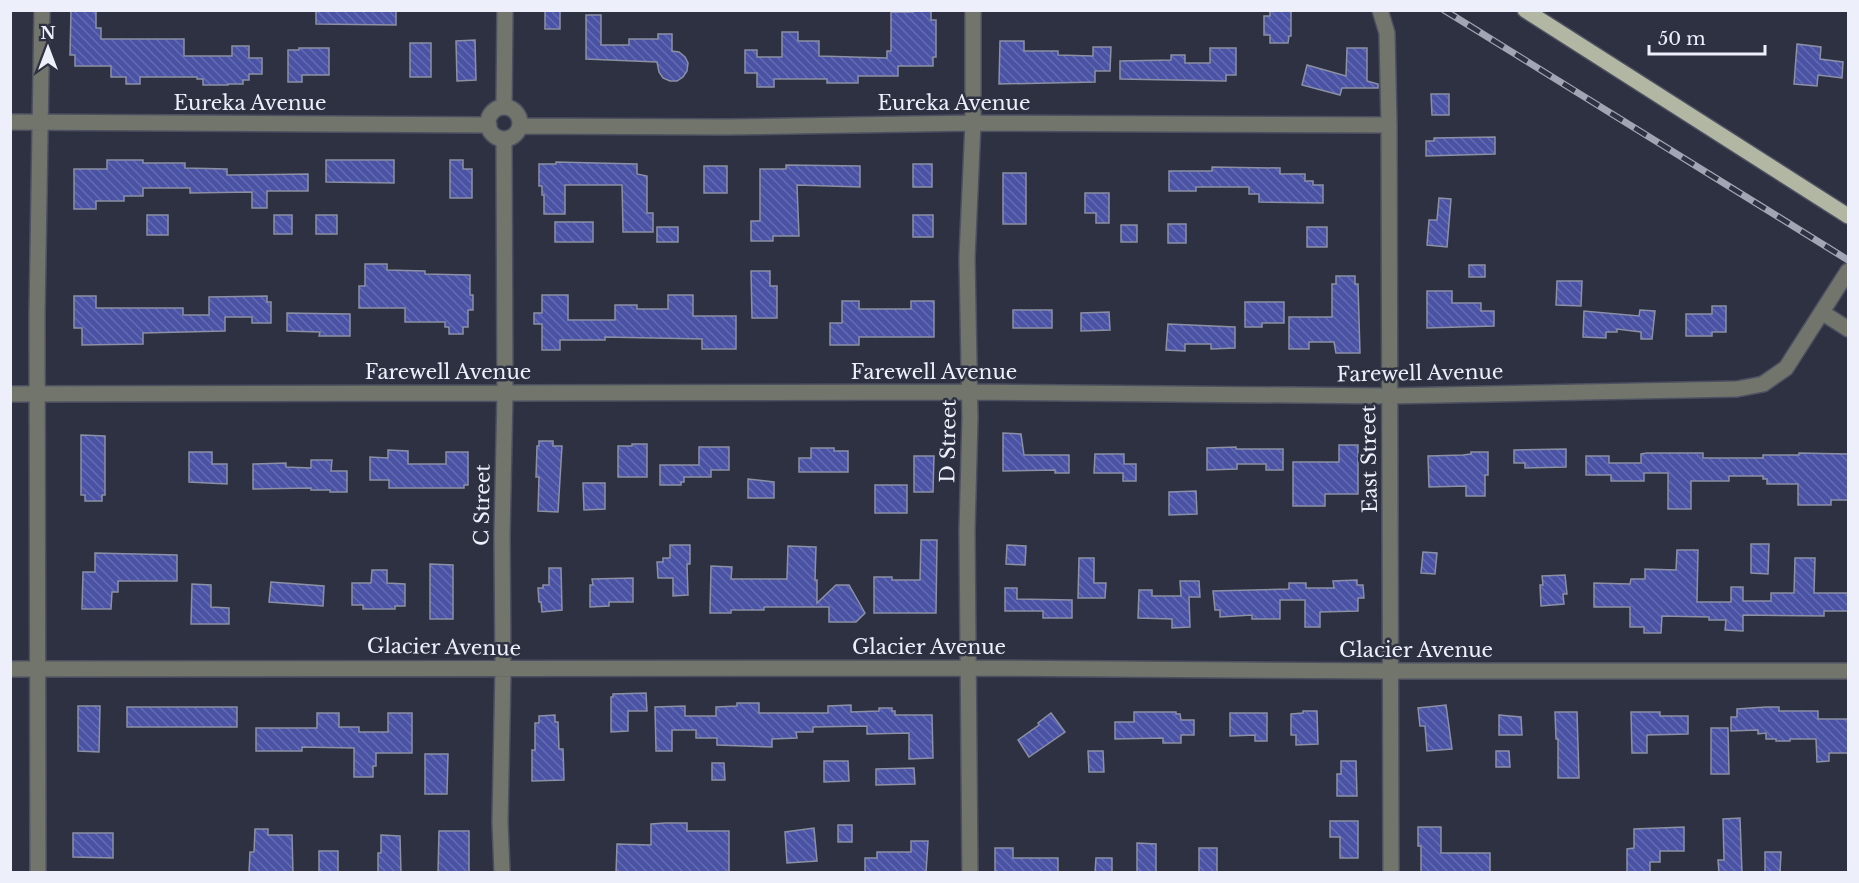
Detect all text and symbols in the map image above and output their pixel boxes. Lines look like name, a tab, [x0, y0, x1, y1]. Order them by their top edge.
north arrow	[18, 18, 78, 78]
scale bar	[1649, 18, 1764, 56]
text: N	[40, 23, 56, 43]
text: 50 m	[1658, 28, 1706, 50]
street label: Eureka Avenue	[174, 91, 326, 115]
street label: Eureka Avenue	[878, 91, 1030, 115]
street label: Farewell Avenue	[365, 360, 531, 384]
street label: Farewell Avenue	[851, 360, 1017, 384]
street label: Farewell Avenue	[1337, 360, 1503, 386]
street label: D Street	[935, 399, 961, 483]
street label: East Street	[1356, 404, 1382, 513]
street label: C Street	[469, 463, 495, 546]
street label: Glacier Avenue	[367, 634, 521, 660]
street label: Glacier Avenue	[852, 635, 1006, 659]
street label: Glacier Avenue	[1339, 638, 1493, 662]

